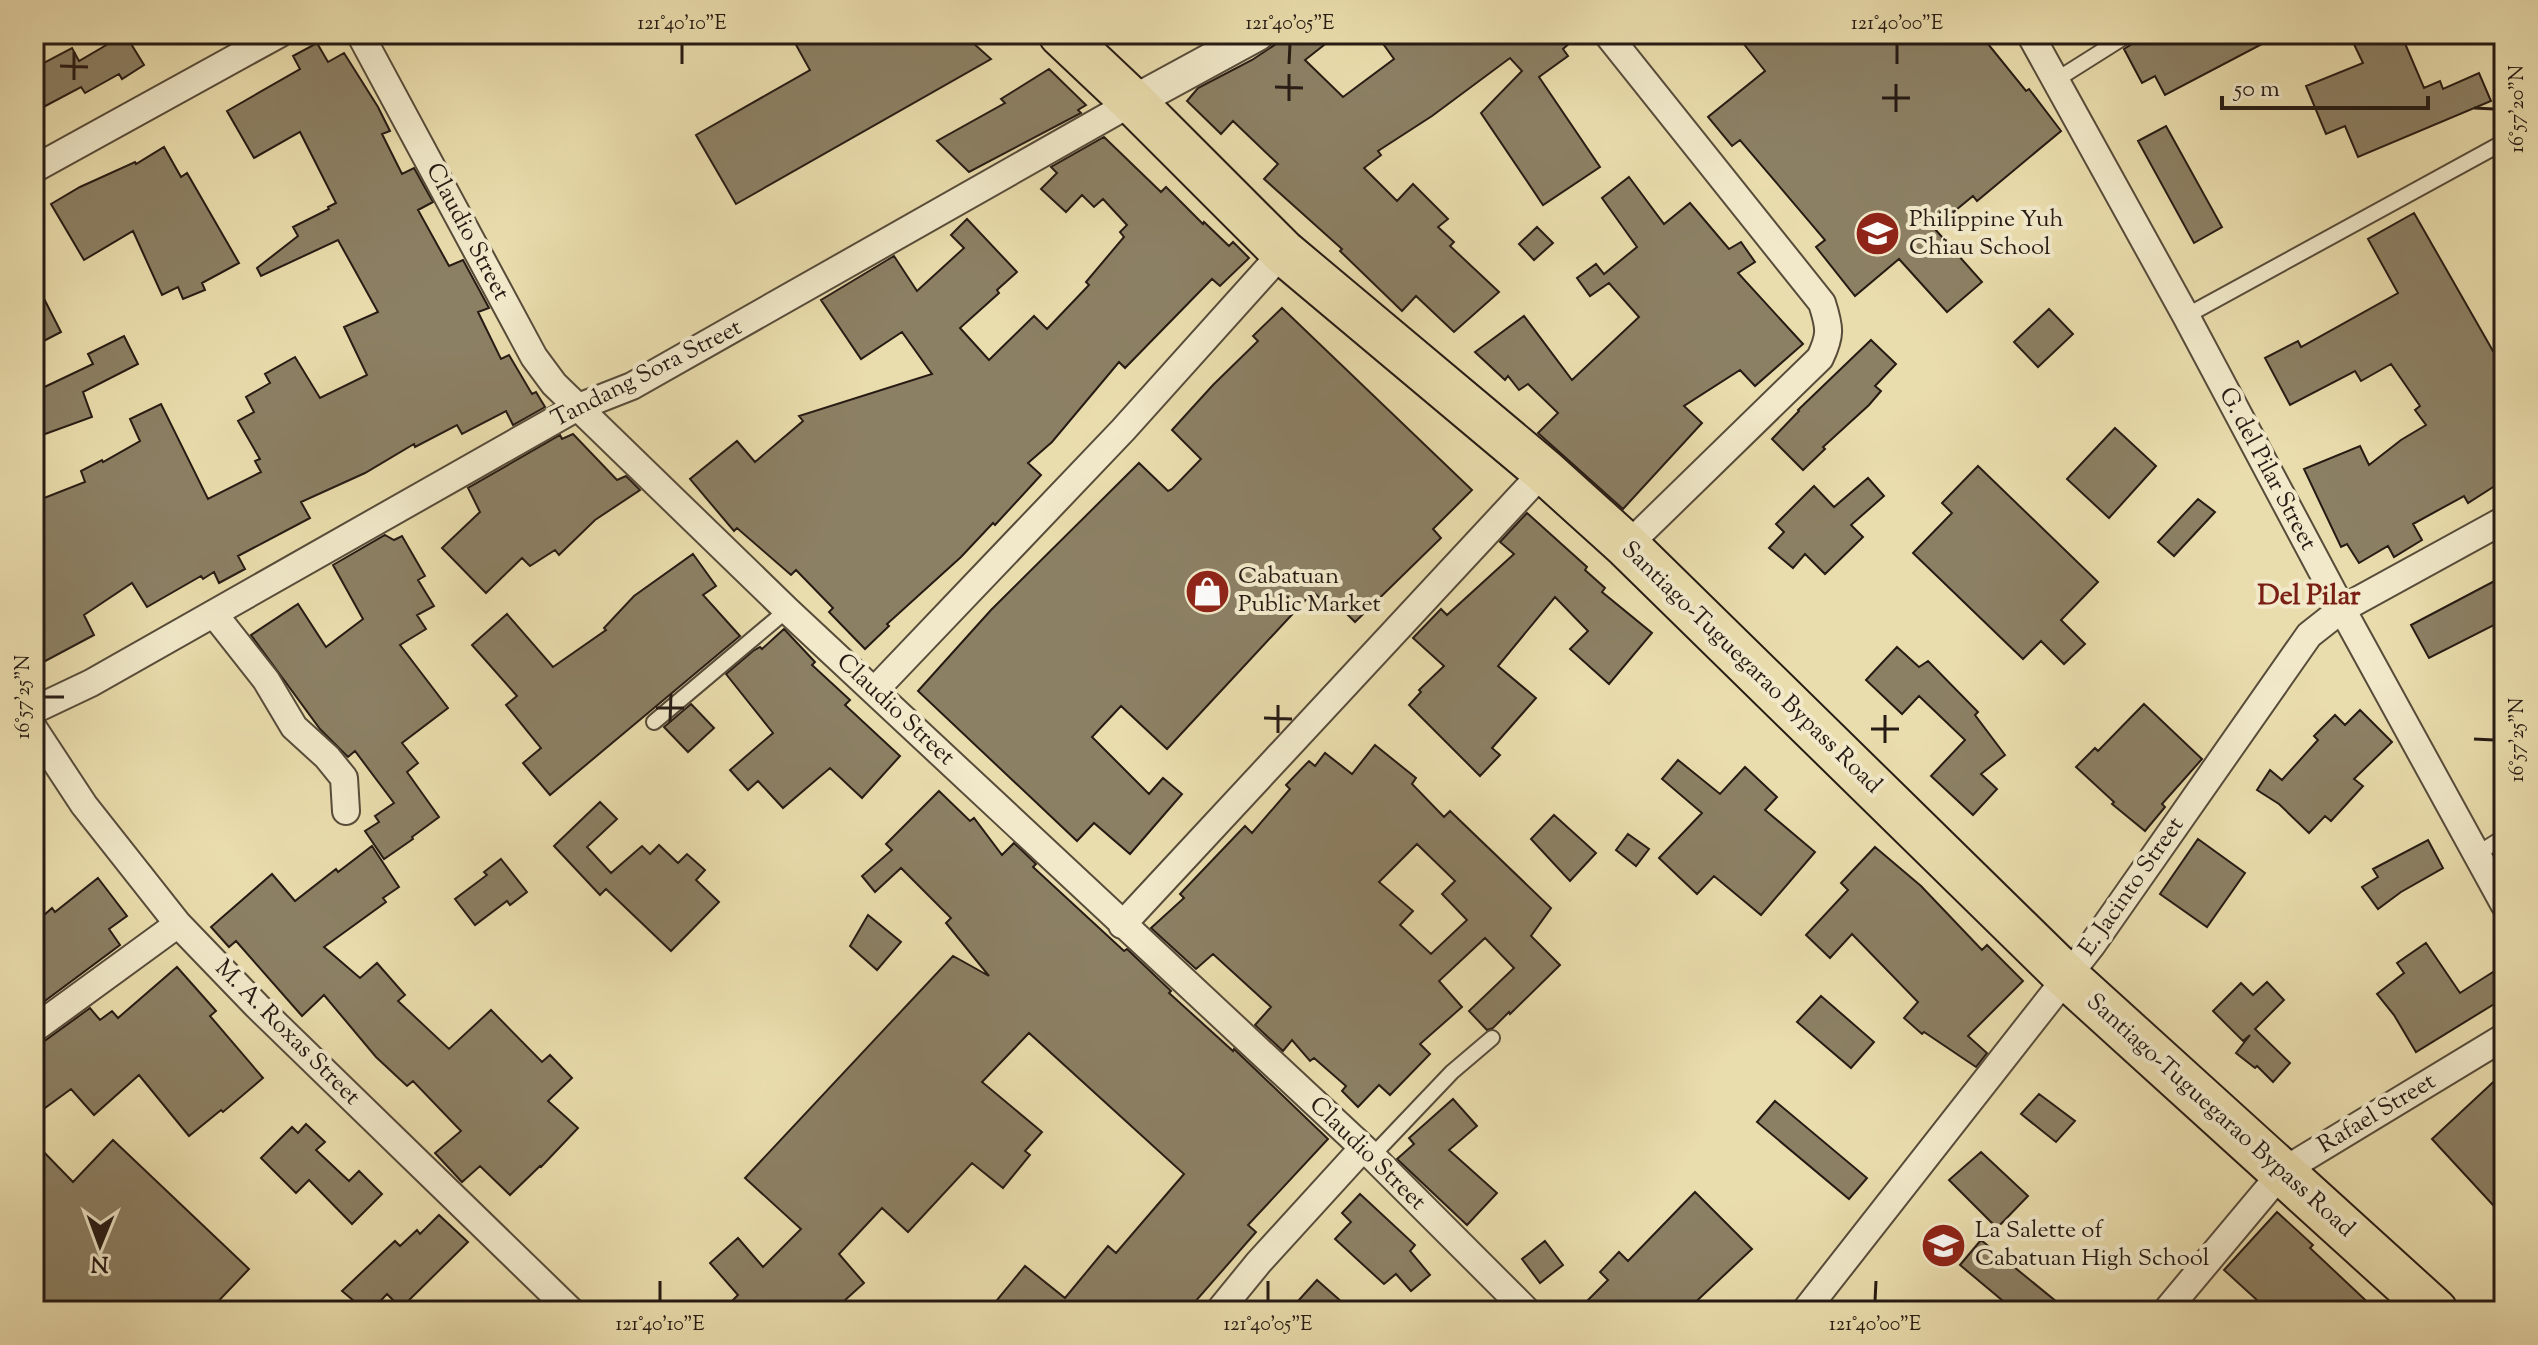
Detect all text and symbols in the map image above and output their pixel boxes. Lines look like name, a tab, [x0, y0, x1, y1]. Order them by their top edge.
text: 121°40'10"E	[637, 10, 727, 39]
text: 121°40'05"E	[1246, 10, 1334, 39]
text: 121°40'00"E	[1851, 10, 1943, 39]
scale bar	[2222, 60, 2428, 110]
text: 16°57'20"N	[2504, 65, 2533, 153]
text: 50 m	[2232, 73, 2280, 107]
street label: Claudio Street	[417, 157, 517, 307]
place label: Philippine Yuh Chiau School	[1909, 203, 2064, 265]
school or university icon: Philippine Yuh Chiau School	[1854, 210, 1902, 258]
street label: Tandang Sora Street	[546, 311, 748, 437]
street label: G. del Pilar Street	[2210, 381, 2324, 557]
street label: Santiago-Tuguegarao Bypass Road	[1613, 534, 1889, 802]
place label: Cabatuan Public Market	[1238, 560, 1381, 622]
shop icon: Cabatuan Public Market	[1183, 567, 1231, 615]
district label: Del Pilar	[2257, 577, 2361, 617]
street label: Claudio Street	[828, 646, 962, 774]
text: 16°57'25"N	[10, 655, 39, 739]
text: 16°57'25"N	[2504, 698, 2533, 782]
street label: E. Jacinto Street	[2071, 810, 2193, 964]
street label: M. A. Roxas Street	[206, 952, 368, 1114]
street label: Santiago-Tuguegarao Bypass Road	[2078, 986, 2362, 1246]
street label: Rafael Street	[2312, 1065, 2442, 1163]
street label: Claudio Street	[1301, 1089, 1433, 1219]
north arrow	[60, 1205, 140, 1285]
place label: La Salette of Cabatuan High School	[1975, 1214, 2210, 1276]
school or university icon: La Salette of Cabatuan High School	[1920, 1221, 1968, 1269]
text: N	[90, 1246, 109, 1278]
text: 121°40'10"E	[615, 1311, 705, 1340]
text: 121°40'05"E	[1224, 1311, 1312, 1340]
text: 121°40'00"E	[1829, 1311, 1921, 1340]

